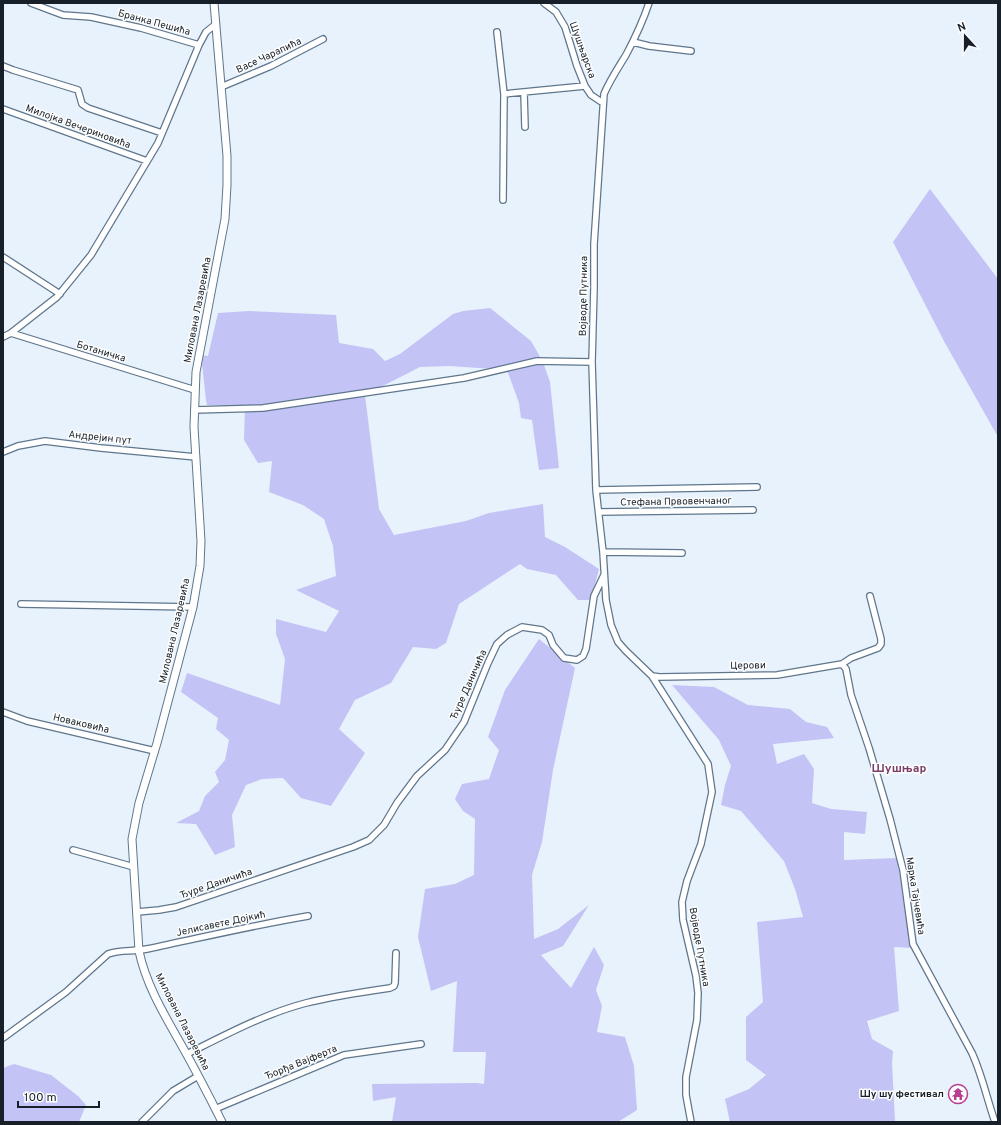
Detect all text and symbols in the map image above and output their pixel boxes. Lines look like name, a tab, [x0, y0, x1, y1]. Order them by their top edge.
street label: Бранка Пешића	[116, 7, 192, 39]
north arrow	[945, 16, 985, 56]
street label: Шушњарска	[566, 20, 598, 80]
text: N	[956, 20, 968, 36]
street label: Васе Чарапића	[234, 35, 304, 77]
street label: Милојка Вечериновића	[24, 102, 132, 152]
street label: Милована Лазаревића	[181, 256, 215, 364]
street label: Војводе Путника	[577, 256, 591, 336]
street label: Ботаничка	[75, 338, 127, 366]
street label: Андрејин пут	[68, 428, 133, 448]
street label: Стефана Првовенчаног	[620, 495, 732, 509]
street label: Милована Лазаревића	[157, 577, 193, 685]
street label: Ђуре Даничића	[448, 648, 490, 722]
street label: Церови	[730, 659, 766, 673]
street label: Новаковића	[52, 711, 110, 737]
district label: Шушњар	[872, 761, 926, 777]
street label: Марка Тајчевића	[902, 856, 928, 936]
street label: Ђуре Даничића	[178, 866, 254, 902]
street label: Војводе Путника	[686, 906, 712, 988]
street label: Јелисавете Дојкић	[175, 908, 267, 940]
street label: Милована Лазаревића	[152, 971, 212, 1073]
street label: Ђорђа Вајферта	[263, 1043, 339, 1083]
scale bar	[18, 1083, 99, 1109]
temple icon: Шу шу фестивал	[947, 1083, 969, 1105]
place label: Шу шу фестивал	[860, 1088, 944, 1101]
text: 100 m	[24, 1090, 57, 1106]

